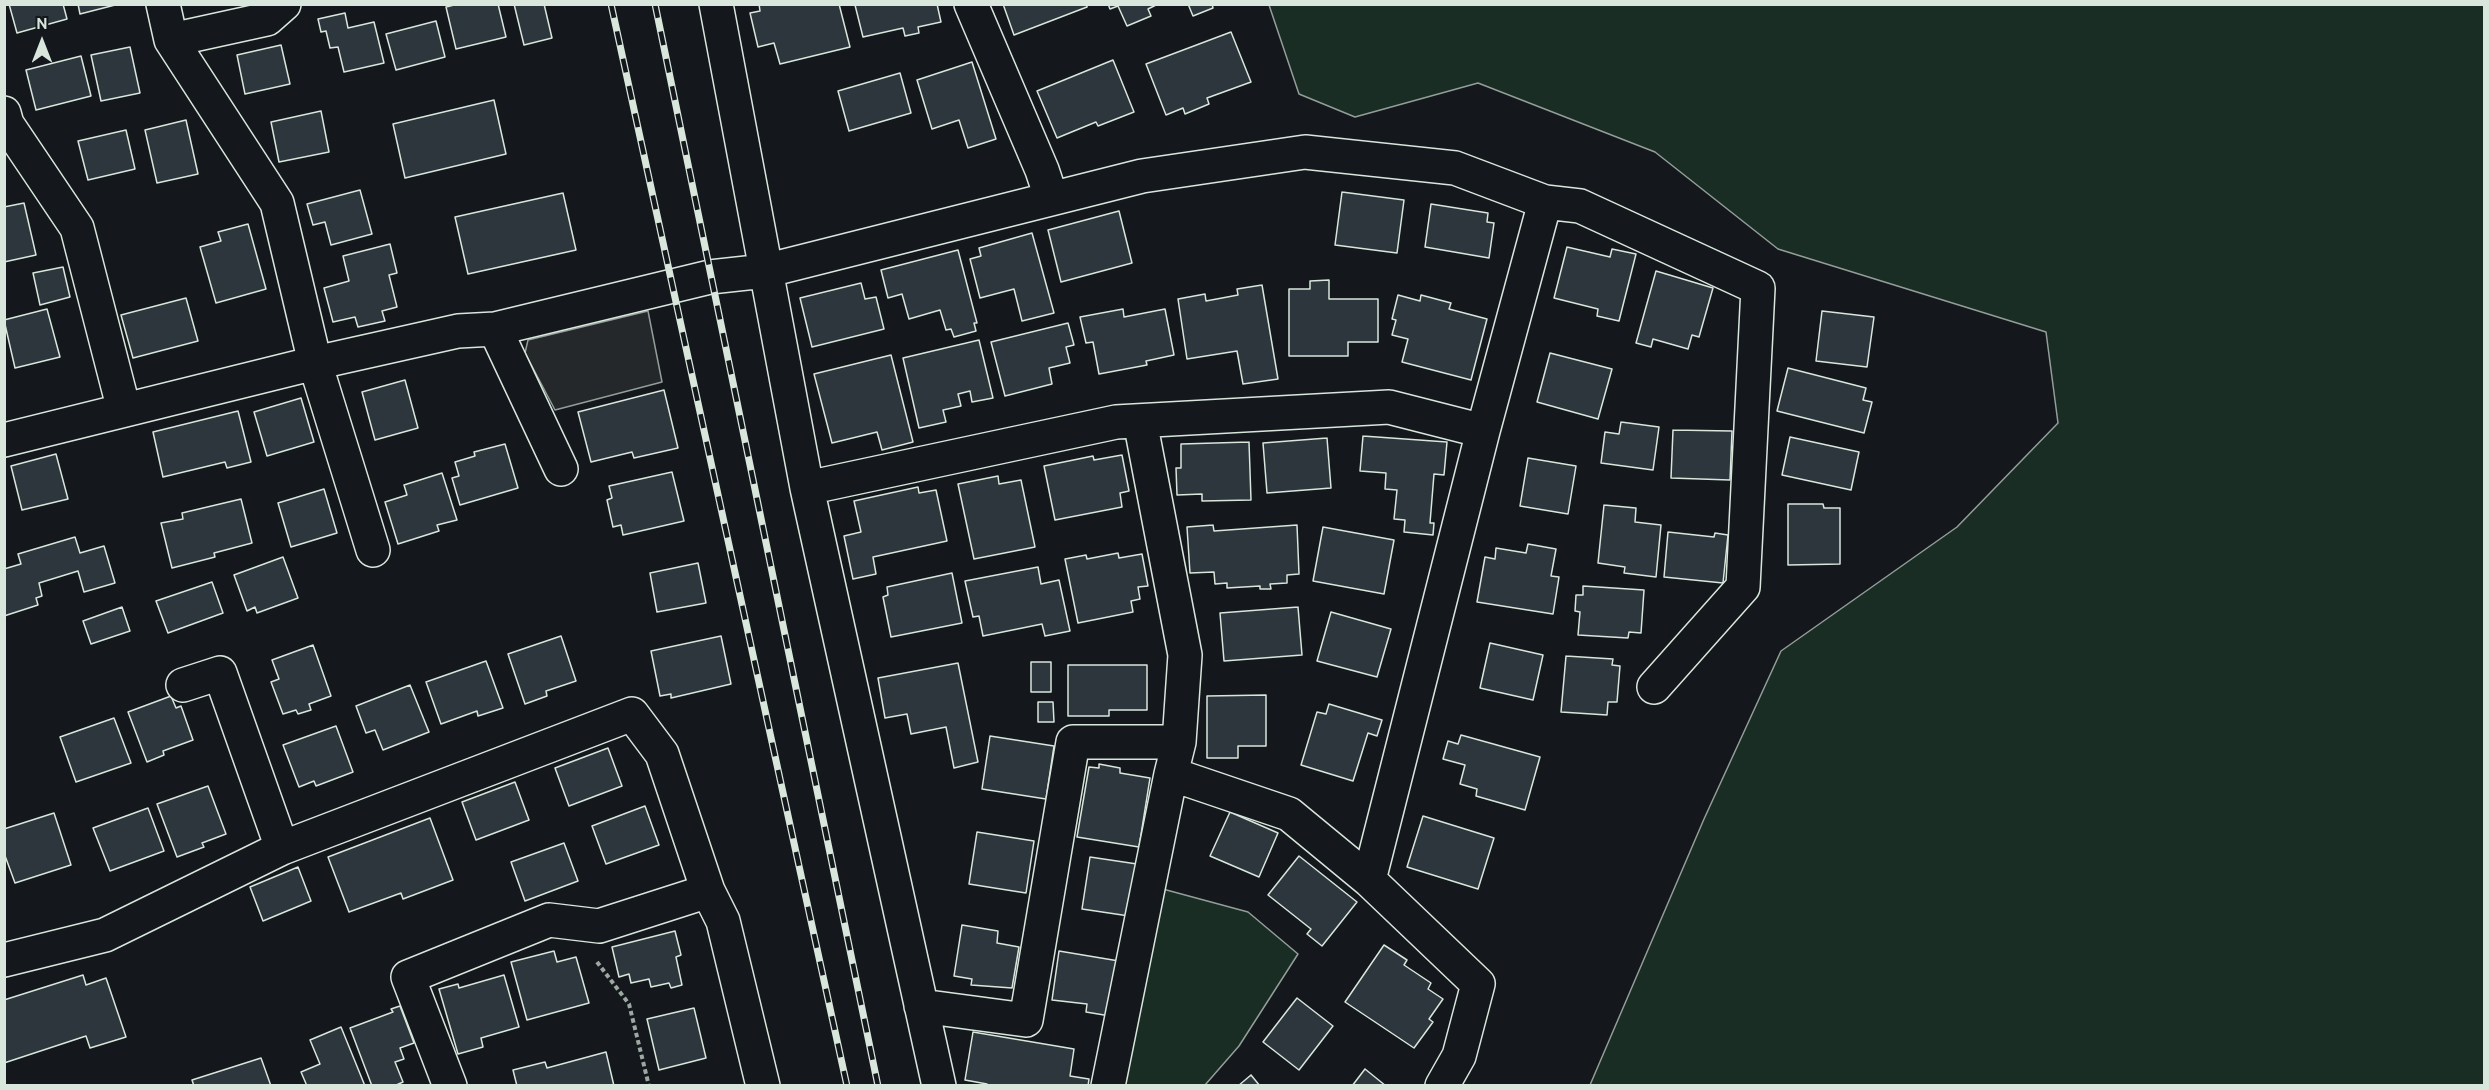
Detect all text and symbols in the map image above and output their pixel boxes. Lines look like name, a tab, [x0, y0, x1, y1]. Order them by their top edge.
north arrow	[12, 12, 72, 72]
text: N	[36, 14, 48, 33]

